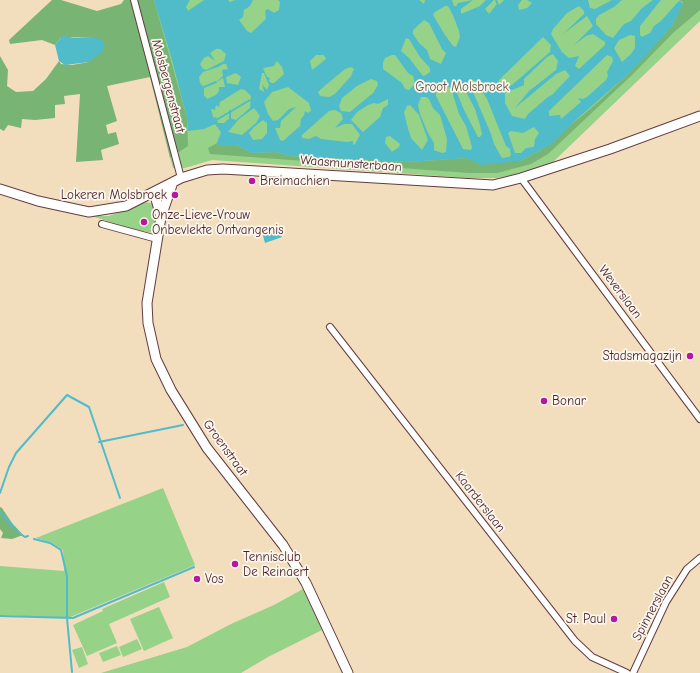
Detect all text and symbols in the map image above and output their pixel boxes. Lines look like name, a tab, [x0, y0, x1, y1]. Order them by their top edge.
street label: Molsbergenstraat	[148, 38, 188, 134]
park label: Groot Molsbroek	[415, 79, 509, 95]
street label: Waasmunsterbaan	[300, 153, 402, 175]
place label: Breimachien	[260, 173, 330, 189]
marker: Breimachien	[247, 176, 257, 186]
place label: Lokeren Molsbroek	[61, 187, 167, 203]
marker: Lokeren Molsbroek	[170, 190, 180, 200]
place label: Onze-Lieve-Vrouw Onbevlekte Ontvangenis	[152, 207, 284, 238]
marker: Onze-Lieve-Vrouw Onbevlekte Ontvangenis	[139, 217, 149, 227]
street label: Weverslaan	[595, 262, 645, 322]
place label: Stadsmagazijn	[603, 348, 682, 364]
marker: Stadsmagazijn	[685, 351, 695, 361]
place label: Bonar	[552, 393, 586, 409]
marker: Bonar	[539, 396, 549, 406]
street label: Groenstraat	[199, 417, 251, 479]
street label: Kaarderslaan	[451, 468, 509, 536]
place label: Tennisclub De Reinaert	[243, 549, 308, 580]
marker: Tennisclub De Reinaert	[230, 559, 240, 569]
place label: Vos	[205, 571, 223, 587]
street label: Spinnerslaan	[629, 573, 677, 643]
marker: Vos	[192, 574, 202, 584]
place label: St. Paul	[566, 611, 606, 627]
marker: St. Paul	[609, 614, 619, 624]

